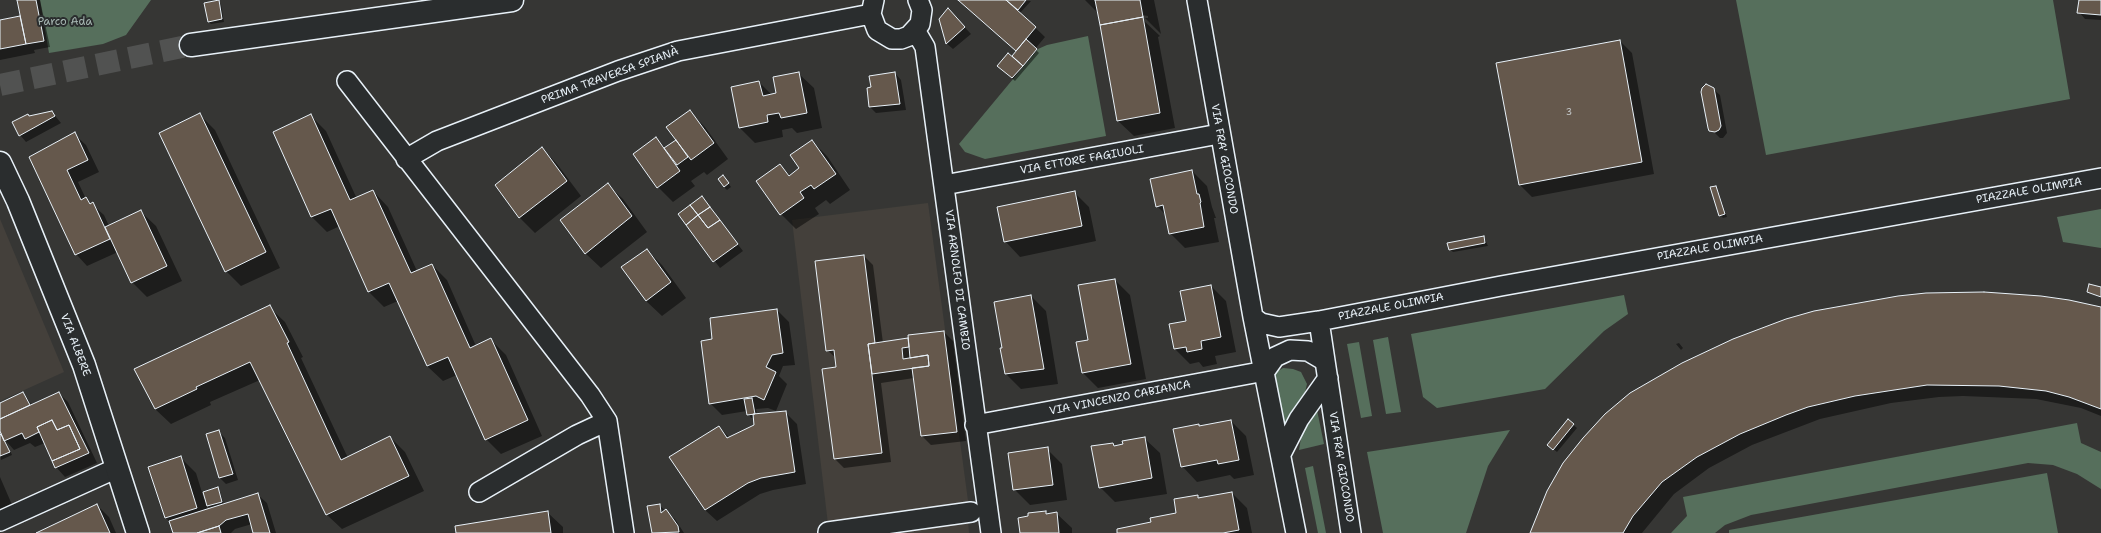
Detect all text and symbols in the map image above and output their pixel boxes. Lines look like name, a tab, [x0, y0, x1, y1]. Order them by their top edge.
park label: Parco Ada	[38, 15, 92, 29]
street label: PRIMA TRAVERSA SPIANÀ	[539, 45, 681, 107]
street label: VIA FRA' GIOCONDO	[1208, 103, 1240, 215]
house number: 3	[1566, 108, 1572, 118]
street label: VIA ETTORE FAGIUOLI	[1019, 143, 1145, 177]
street label: PIAZZALE OLIMPIA	[1975, 175, 2083, 207]
street label: VIA ARNOLFO DI CAMBIO	[942, 209, 972, 351]
street label: PIAZZALE OLIMPIA	[1656, 232, 1764, 264]
street label: PIAZZALE OLIMPIA	[1337, 290, 1445, 324]
street label: VIA ALBERE	[57, 312, 93, 378]
street label: VIA VINCENZO CABIANCA	[1048, 378, 1192, 418]
street label: VIA FRA' GIOCONDO	[1326, 411, 1356, 523]

